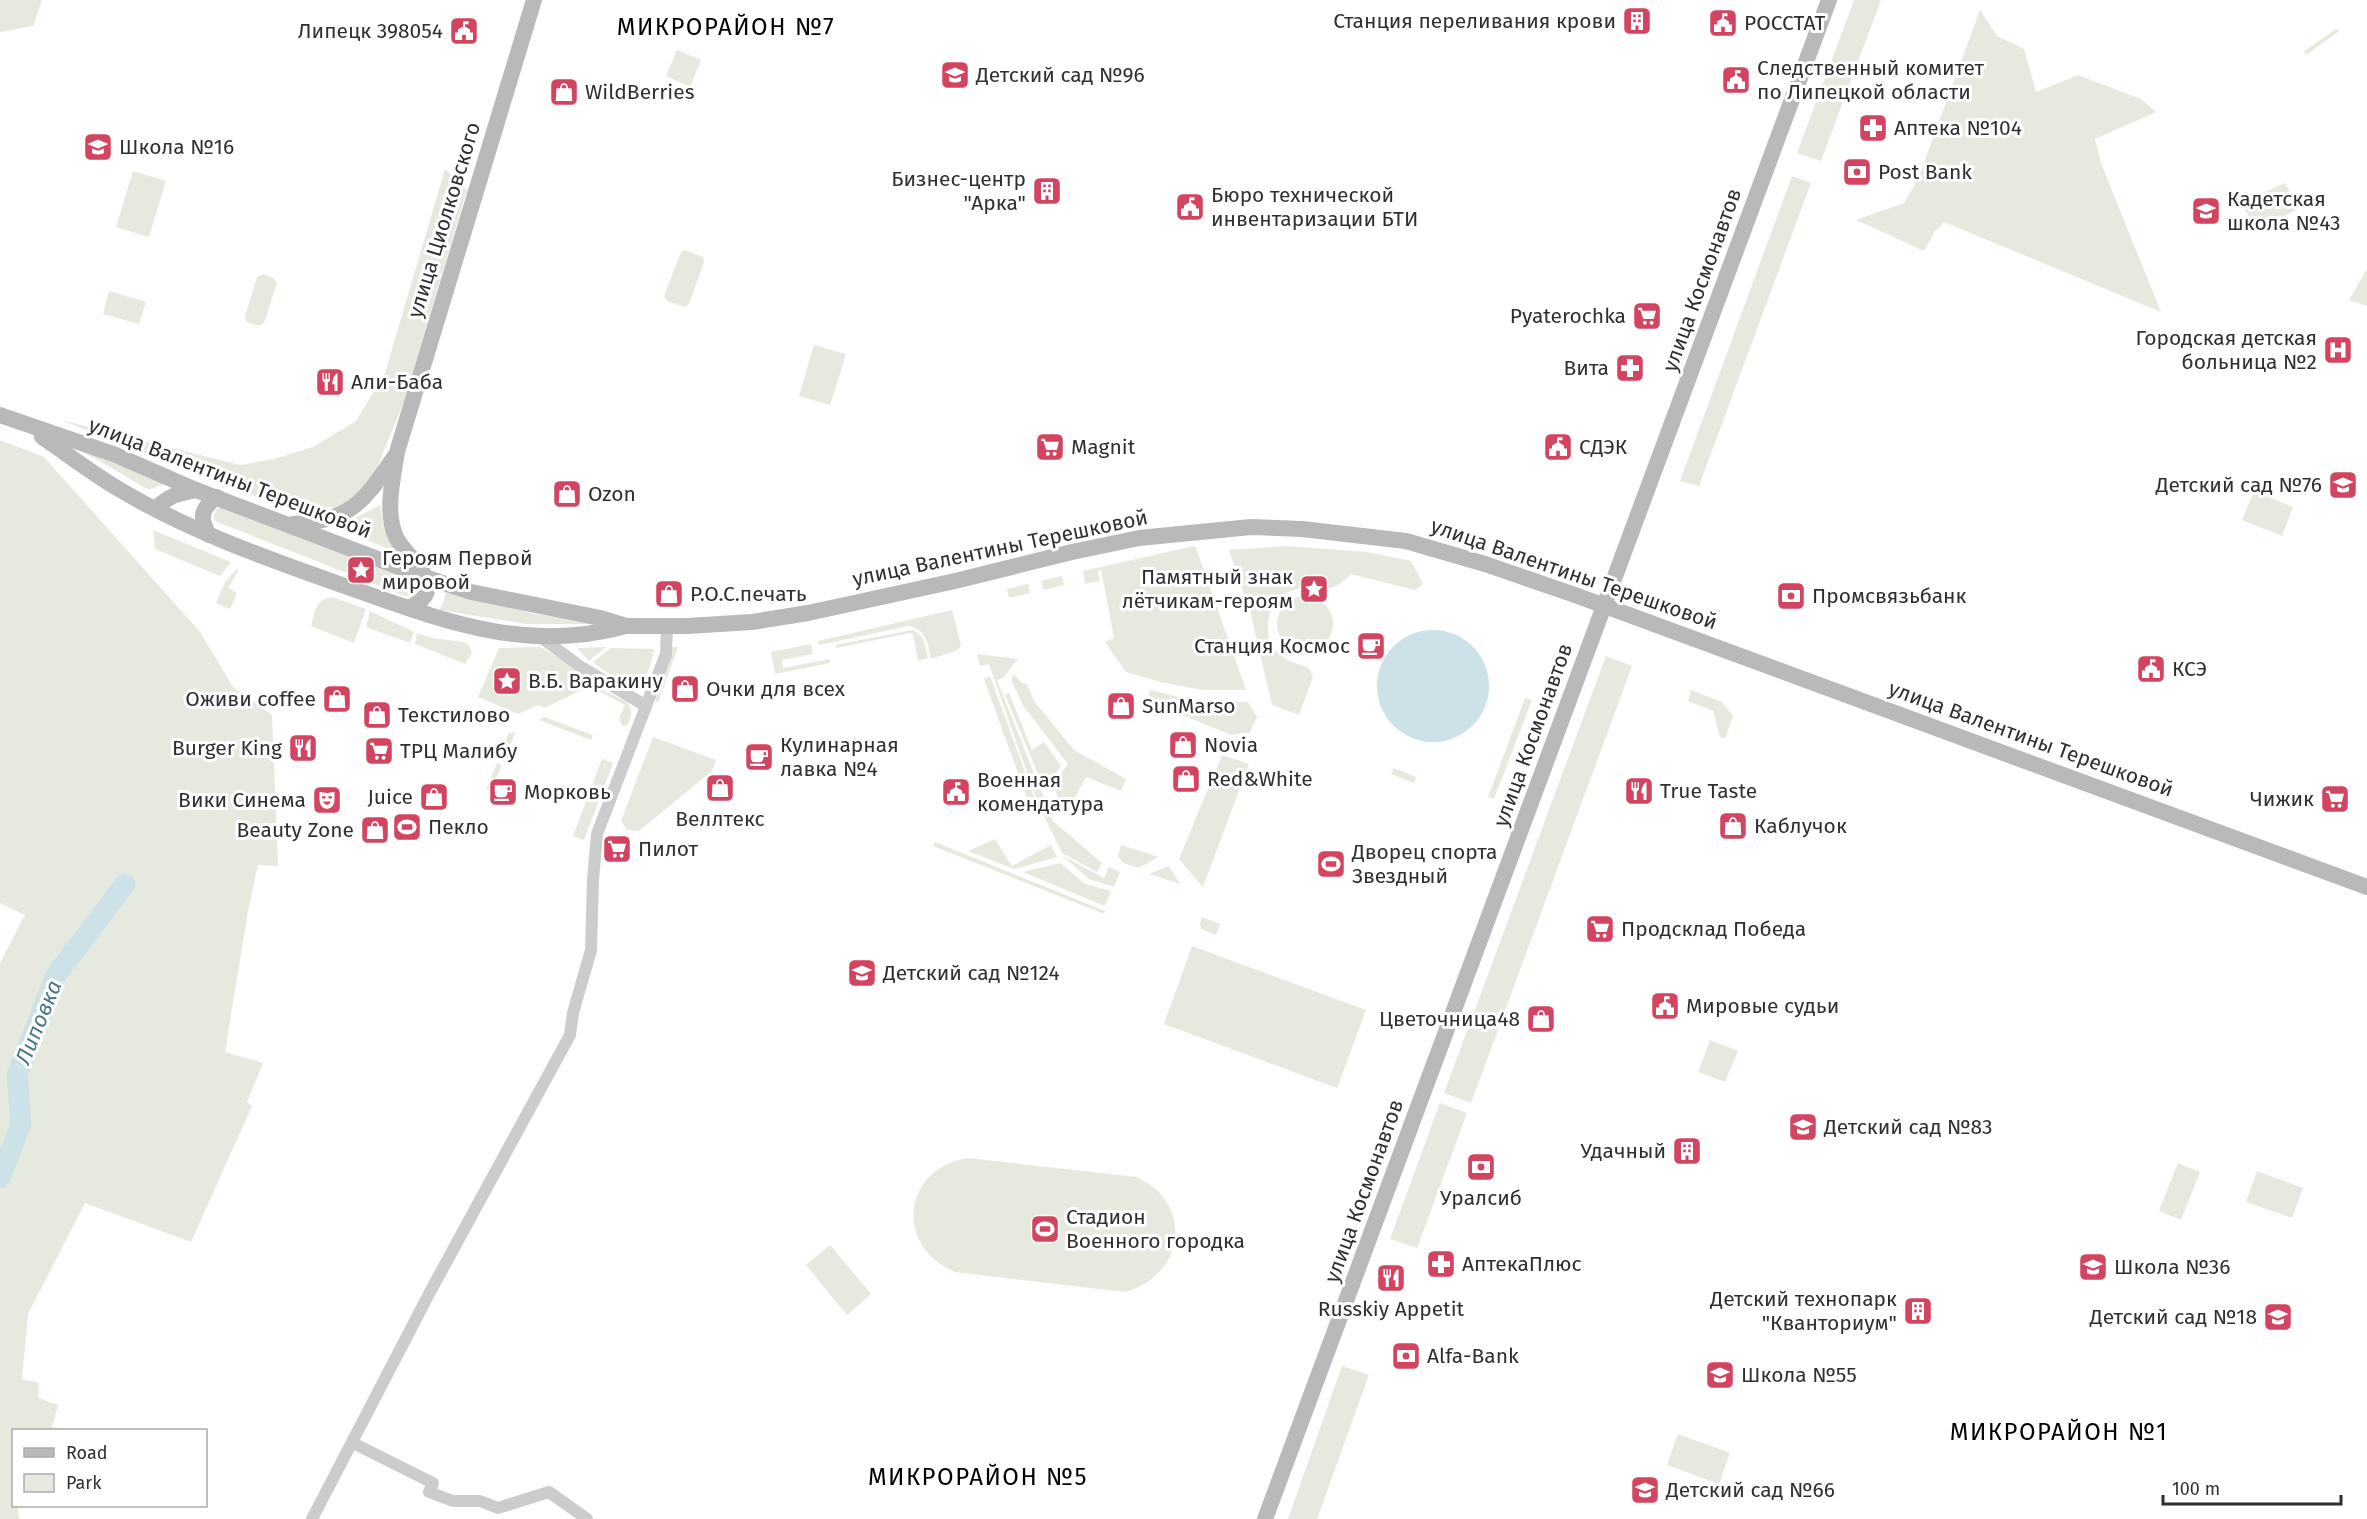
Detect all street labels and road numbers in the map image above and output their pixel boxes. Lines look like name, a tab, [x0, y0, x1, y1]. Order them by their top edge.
street label: улица Циолковского	[402, 119, 486, 321]
street label: улица Космонавтов	[1657, 185, 1747, 375]
street label: улица Валентины Терешковой	[85, 412, 375, 544]
street label: улица Валентины Терешковой	[850, 504, 1150, 592]
street label: улица Валентины Терешковой	[1427, 513, 1721, 635]
street label: улица Космонавтов	[1488, 640, 1578, 830]
street label: улица Валентины Терешковой	[1885, 675, 2177, 803]
street label: улица Космонавтов	[1319, 1096, 1409, 1286]

